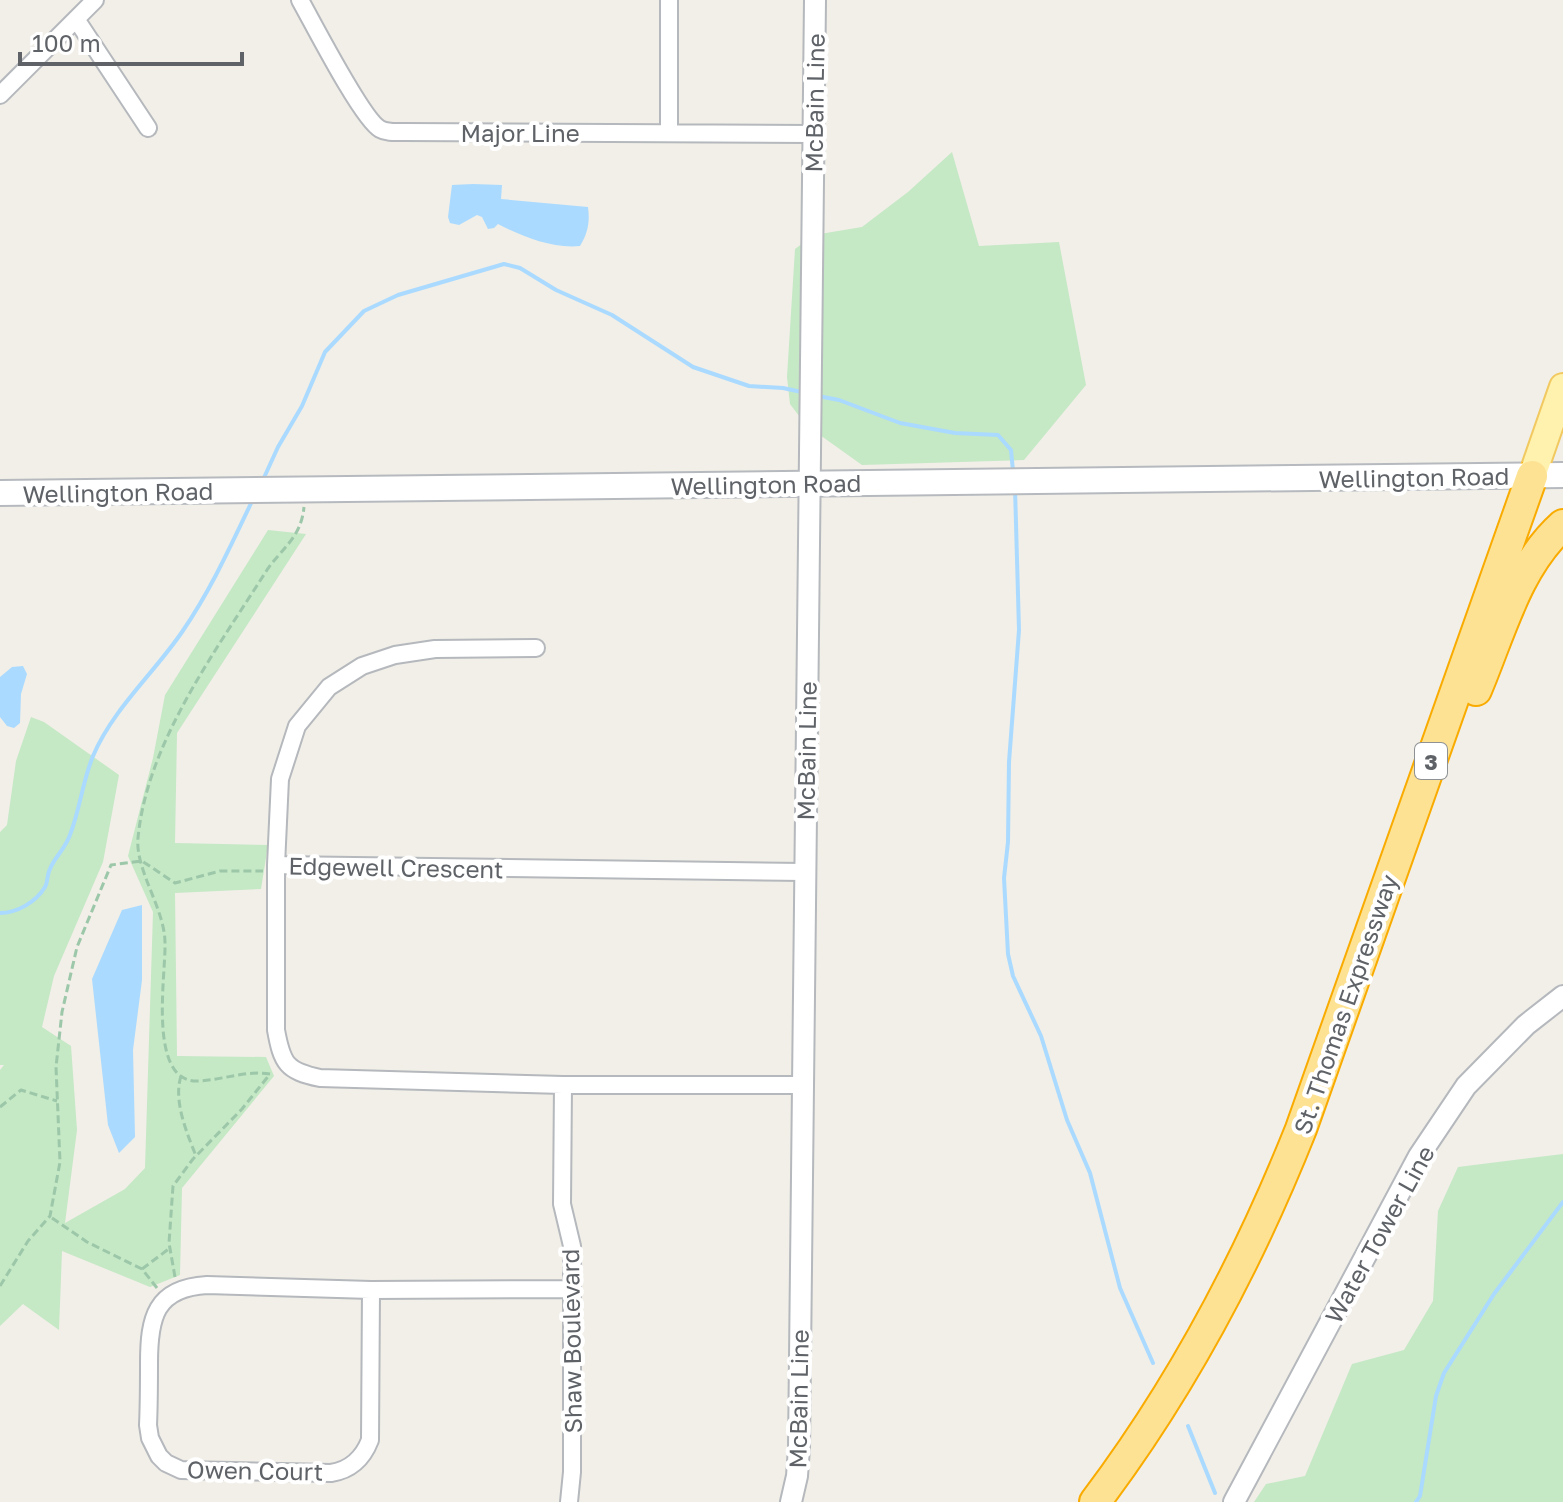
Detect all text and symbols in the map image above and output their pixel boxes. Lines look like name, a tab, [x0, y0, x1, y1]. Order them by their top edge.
scale bar	[20, 16, 242, 66]
text: 100 m	[32, 28, 101, 57]
street label: McBain Line	[798, 33, 830, 173]
street label: Major Line	[460, 118, 580, 147]
street label: Wellington Road	[1318, 461, 1510, 493]
street label: Wellington Road	[670, 468, 862, 500]
street label: Wellington Road	[22, 476, 214, 508]
street label: McBain Line	[790, 681, 822, 821]
road number: 3	[1415, 743, 1447, 779]
street label: Edgewell Crescent	[288, 851, 504, 883]
street label: St. Thomas Expressway	[1287, 870, 1403, 1138]
street label: Water Tower Line	[1318, 1140, 1440, 1328]
street label: Shaw Boulevard	[555, 1248, 587, 1434]
street label: McBain Line	[782, 1329, 814, 1469]
street label: Owen Court	[187, 1454, 323, 1486]

